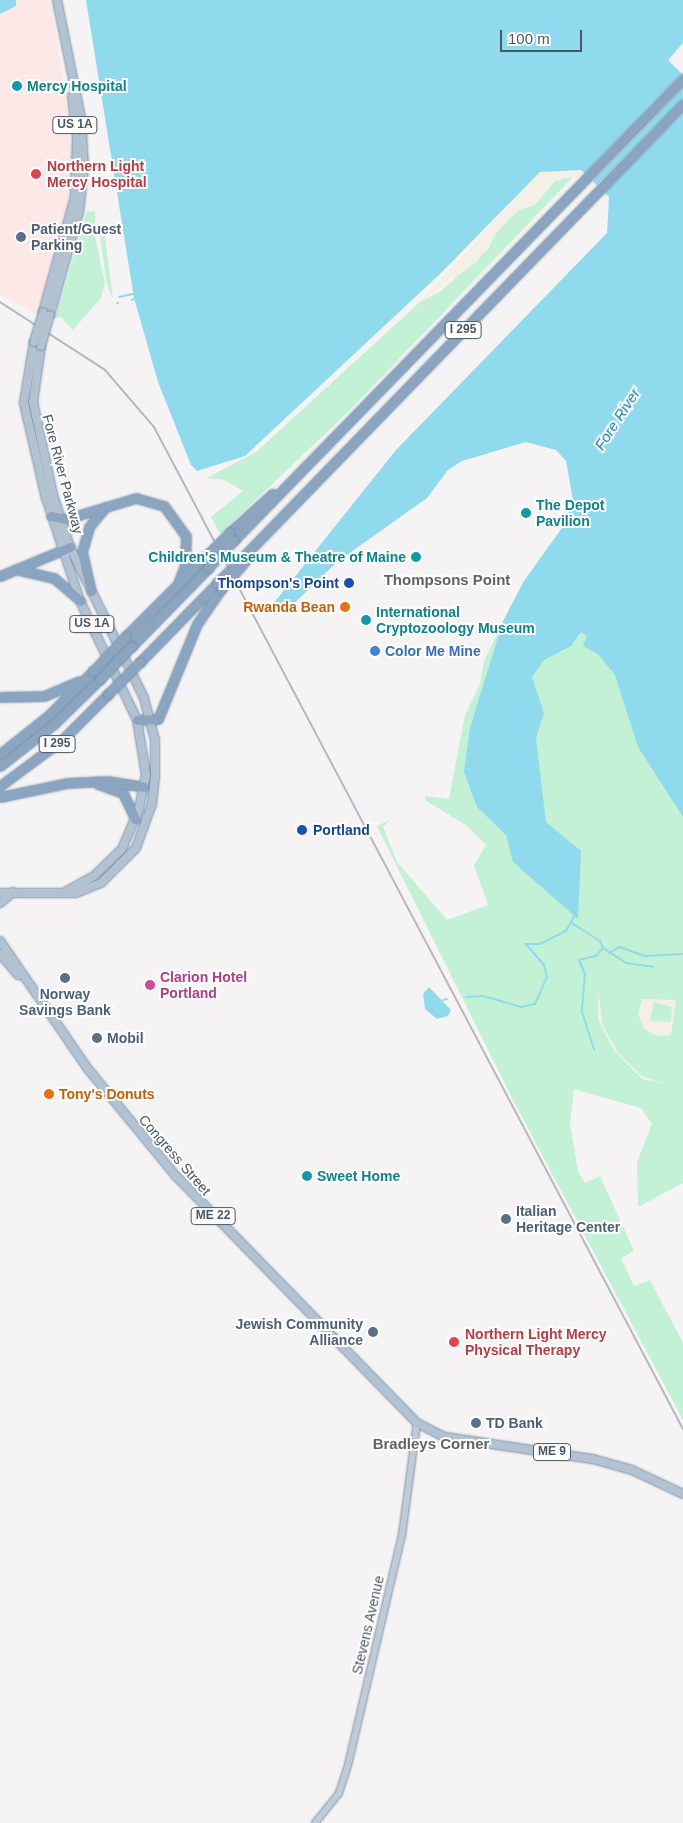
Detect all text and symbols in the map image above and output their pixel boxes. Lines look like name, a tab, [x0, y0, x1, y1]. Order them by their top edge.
scale bar	[503, 20, 586, 52]
text: 100 m	[508, 30, 550, 47]
place label: Mercy Hospital	[27, 78, 127, 94]
marker: Mercy Hospital	[11, 80, 23, 92]
road number: US 1A	[51, 116, 99, 134]
place label: Northern Light Mercy Hospital	[47, 158, 147, 190]
marker: Northern Light Mercy Hospital	[29, 167, 43, 181]
place label: Patient/Guest Parking	[31, 221, 121, 253]
marker: Patient/Guest Parking	[15, 231, 27, 243]
road number: I 295	[444, 320, 482, 340]
water label: Fore River	[590, 385, 644, 453]
street label: Fore River Parkway	[39, 412, 87, 536]
place label: The Depot Pavilion	[536, 497, 604, 530]
marker: The Depot Pavilion	[520, 507, 532, 519]
place label: Children's Museum & Theatre of Maine	[148, 549, 406, 565]
marker: Children's Museum & Theatre of Maine	[410, 551, 422, 563]
district label: Thompsons Point	[384, 571, 510, 589]
place label: Thompson's Point	[217, 575, 339, 591]
marker: Thompson's Point	[343, 577, 355, 589]
place label: Rwanda Bean	[243, 599, 335, 615]
marker: Rwanda Bean	[339, 601, 351, 613]
place label: International Cryptozoology Museum	[376, 604, 535, 636]
road number: US 1A	[68, 614, 116, 634]
marker: International Cryptozoology Museum	[360, 614, 372, 626]
place label: Color Me Mine	[385, 643, 481, 659]
marker: Color Me Mine	[369, 645, 381, 657]
road number: I 295	[38, 734, 76, 754]
place label: Portland	[313, 822, 370, 838]
marker: Portland	[295, 823, 309, 837]
place label: Clarion Hotel Portland	[160, 969, 247, 1002]
marker: Norway Savings Bank	[59, 972, 71, 984]
marker: Clarion Hotel Portland	[144, 979, 156, 991]
place label: Norway Savings Bank	[19, 986, 111, 1019]
place label: Mobil	[107, 1030, 144, 1046]
marker: Mobil	[91, 1032, 103, 1044]
place label: Tony's Donuts	[59, 1086, 155, 1102]
marker: Tony's Donuts	[43, 1088, 55, 1100]
street label: Congress Street	[135, 1111, 215, 1199]
place label: Sweet Home	[317, 1168, 400, 1184]
marker: Sweet Home	[301, 1170, 313, 1182]
place label: Italian Heritage Center	[516, 1203, 620, 1236]
road number: ME 22	[190, 1206, 236, 1226]
marker: Italian Heritage Center	[500, 1213, 512, 1225]
place label: Jewish Community Alliance	[235, 1316, 363, 1348]
marker: Jewish Community Alliance	[367, 1326, 379, 1338]
place label: Northern Light Mercy Physical Therapy	[465, 1326, 607, 1358]
marker: Northern Light Mercy Physical Therapy	[447, 1335, 461, 1349]
place label: TD Bank	[486, 1415, 543, 1431]
marker: TD Bank	[470, 1417, 482, 1429]
district label: Bradleys Corner	[373, 1435, 489, 1453]
road number: ME 9	[532, 1442, 572, 1461]
street label: Stevens Avenue	[348, 1574, 388, 1676]

